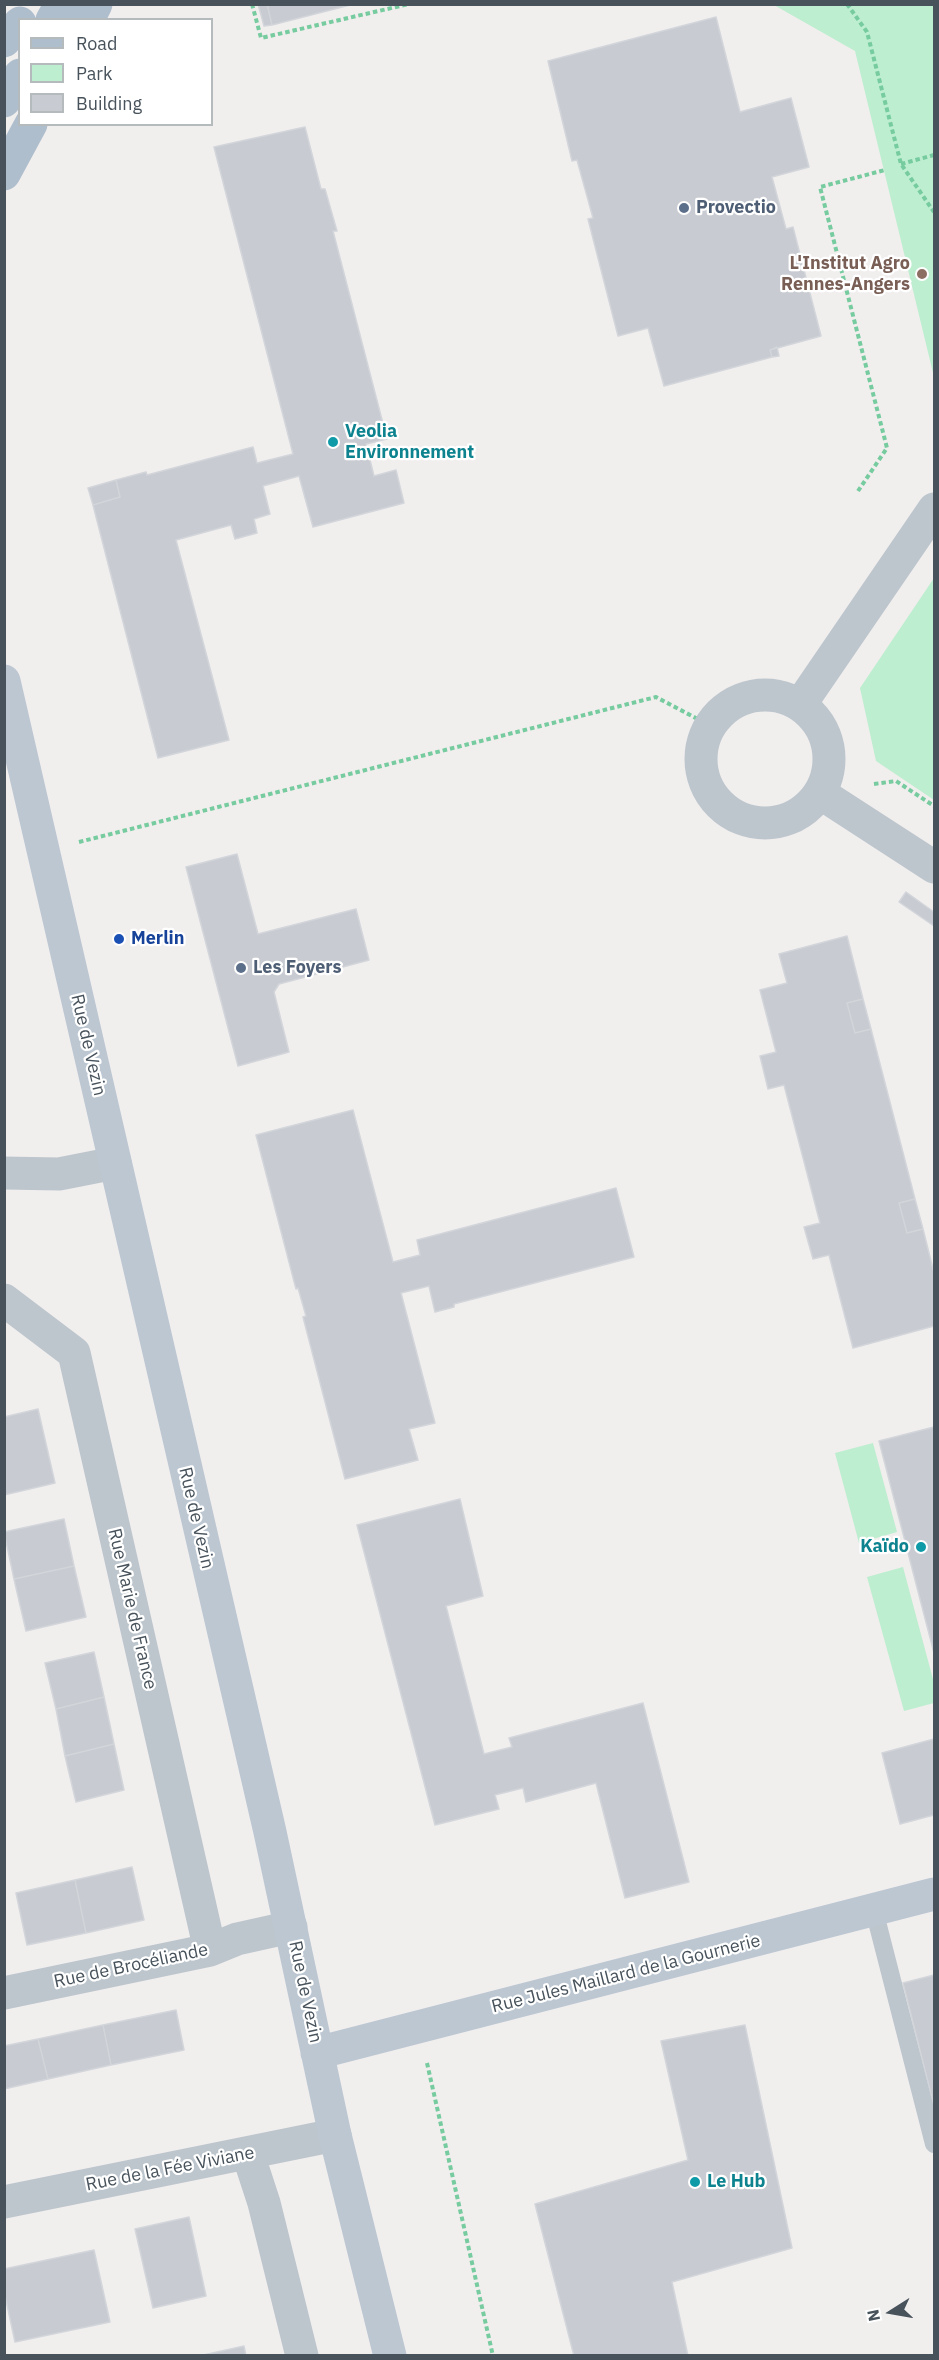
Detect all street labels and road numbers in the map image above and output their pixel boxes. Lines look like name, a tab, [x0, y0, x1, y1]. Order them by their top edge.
street label: Rue de Vezin	[66, 992, 110, 1098]
street label: Rue de Vezin	[174, 1465, 218, 1571]
street label: Rue Marie de France	[103, 1526, 161, 1692]
street label: Rue Jules Maillard de la Gournerie	[489, 1930, 763, 2018]
street label: Rue de Brocéliande	[52, 1939, 210, 1993]
street label: Rue de Vezin	[284, 1939, 326, 2045]
street label: Rue de la Fée Viviane	[84, 2142, 256, 2196]

